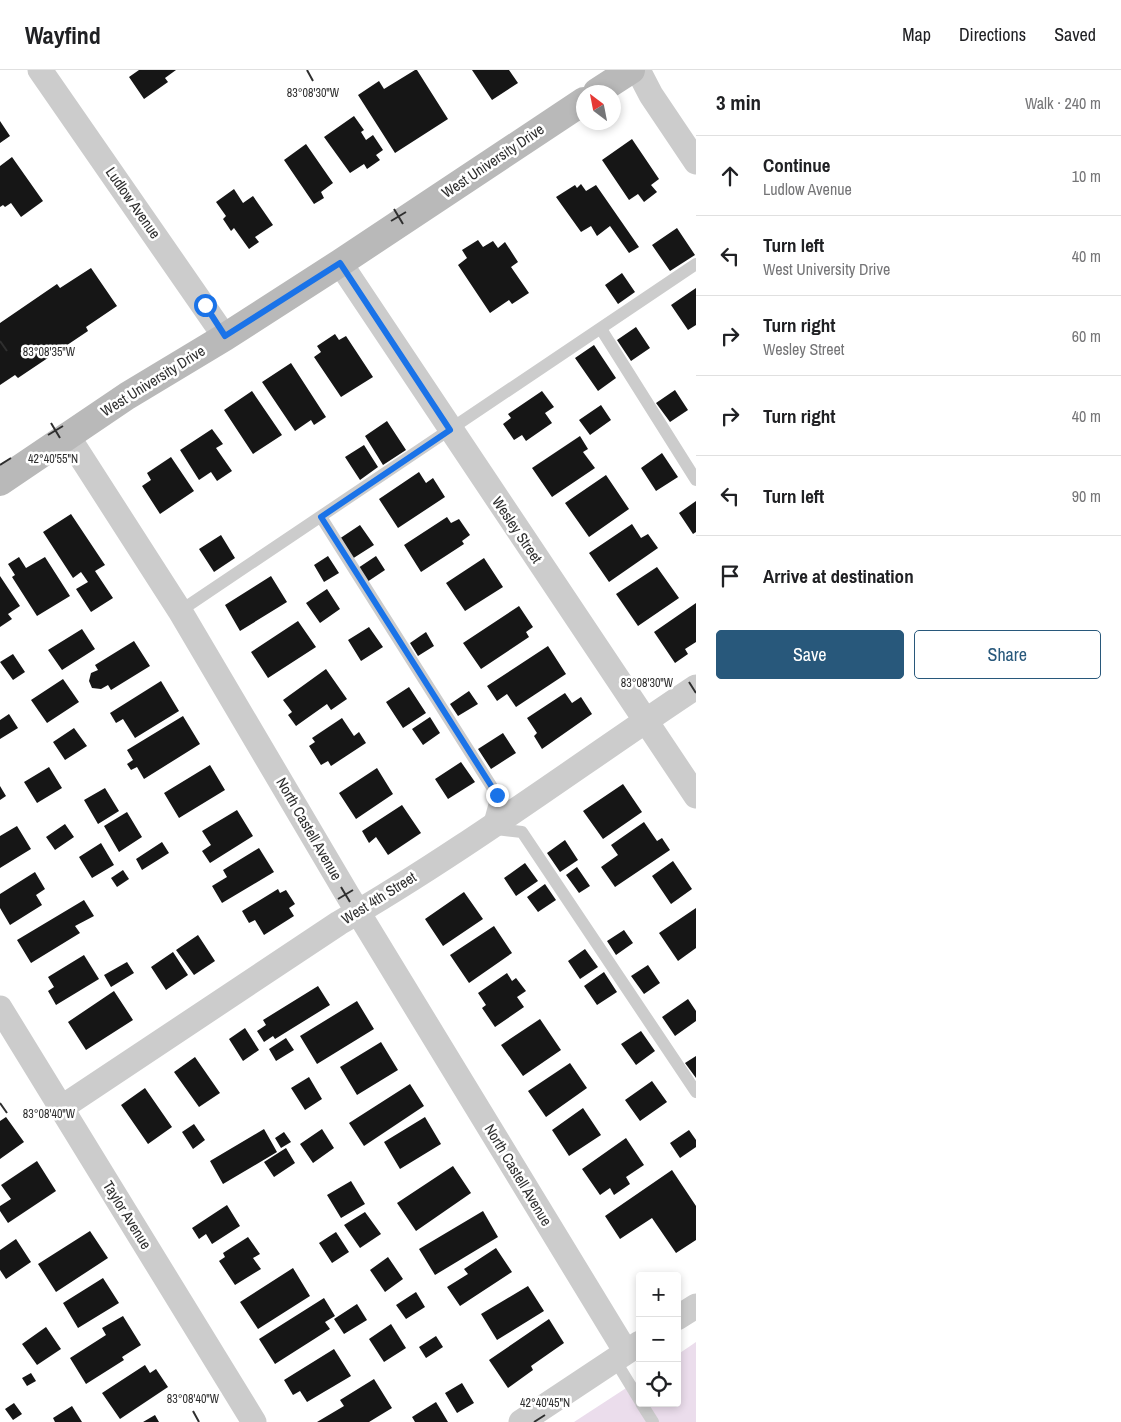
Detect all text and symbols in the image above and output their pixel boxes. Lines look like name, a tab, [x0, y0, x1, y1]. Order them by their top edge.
text: Wayfind	[25, 19, 101, 51]
text: Map	[902, 22, 931, 47]
text: Directions	[959, 22, 1026, 47]
text: Saved	[1054, 22, 1096, 47]
text: 83°08'30"W	[287, 85, 340, 101]
north arrow	[576, 85, 621, 130]
text: 3 min	[716, 88, 761, 117]
text: Walk · 240 m	[1025, 92, 1101, 114]
street label: West University Drive	[437, 118, 548, 203]
text: Continue	[763, 152, 831, 178]
icon: ahead	[716, 162, 744, 190]
street label: Ludlow Avenue	[101, 163, 166, 243]
text: 10 m	[1072, 165, 1101, 187]
text: Ludlow Avenue	[763, 178, 852, 200]
text: Turn left	[763, 232, 824, 258]
icon: left	[716, 242, 744, 270]
text: 40 m	[1072, 245, 1101, 267]
text: West University Drive	[763, 258, 890, 280]
route start	[194, 294, 217, 317]
text: Turn right	[763, 312, 835, 338]
icon: right	[716, 322, 744, 350]
text: 60 m	[1072, 325, 1101, 347]
text: Wesley Street	[763, 338, 844, 360]
street label: West University Drive	[97, 340, 209, 421]
text: 83°08'35"W	[23, 344, 76, 360]
icon: right	[716, 402, 744, 430]
text: Turn right	[763, 403, 835, 429]
text: 40 m	[1072, 405, 1101, 427]
text: 42°40'55"N	[28, 451, 78, 467]
icon: left	[716, 482, 744, 510]
text: Turn left	[763, 483, 824, 509]
text: 90 m	[1072, 485, 1101, 507]
street label: Wesley Street	[487, 492, 548, 568]
icon: arrive	[716, 562, 744, 590]
text: Arrive at destination	[763, 563, 914, 589]
button: Save	[716, 630, 904, 679]
button: Share	[914, 630, 1101, 679]
text: 83°08'30"W	[621, 675, 674, 691]
street label: North Castell Avenue	[272, 774, 347, 884]
route end	[486, 784, 509, 807]
street label: West 4th Street	[337, 866, 421, 929]
text: 83°08'40"W	[23, 1106, 76, 1122]
street label: North Castell Avenue	[480, 1120, 557, 1230]
street label: Taylor Avenue	[98, 1176, 157, 1253]
map controls	[636, 1272, 681, 1407]
button: +	[636, 1272, 681, 1317]
button: −	[636, 1317, 681, 1362]
button: locate	[636, 1362, 681, 1407]
text: 83°08'40"W	[167, 1391, 220, 1407]
text: 42°40'45"N	[520, 1395, 570, 1411]

